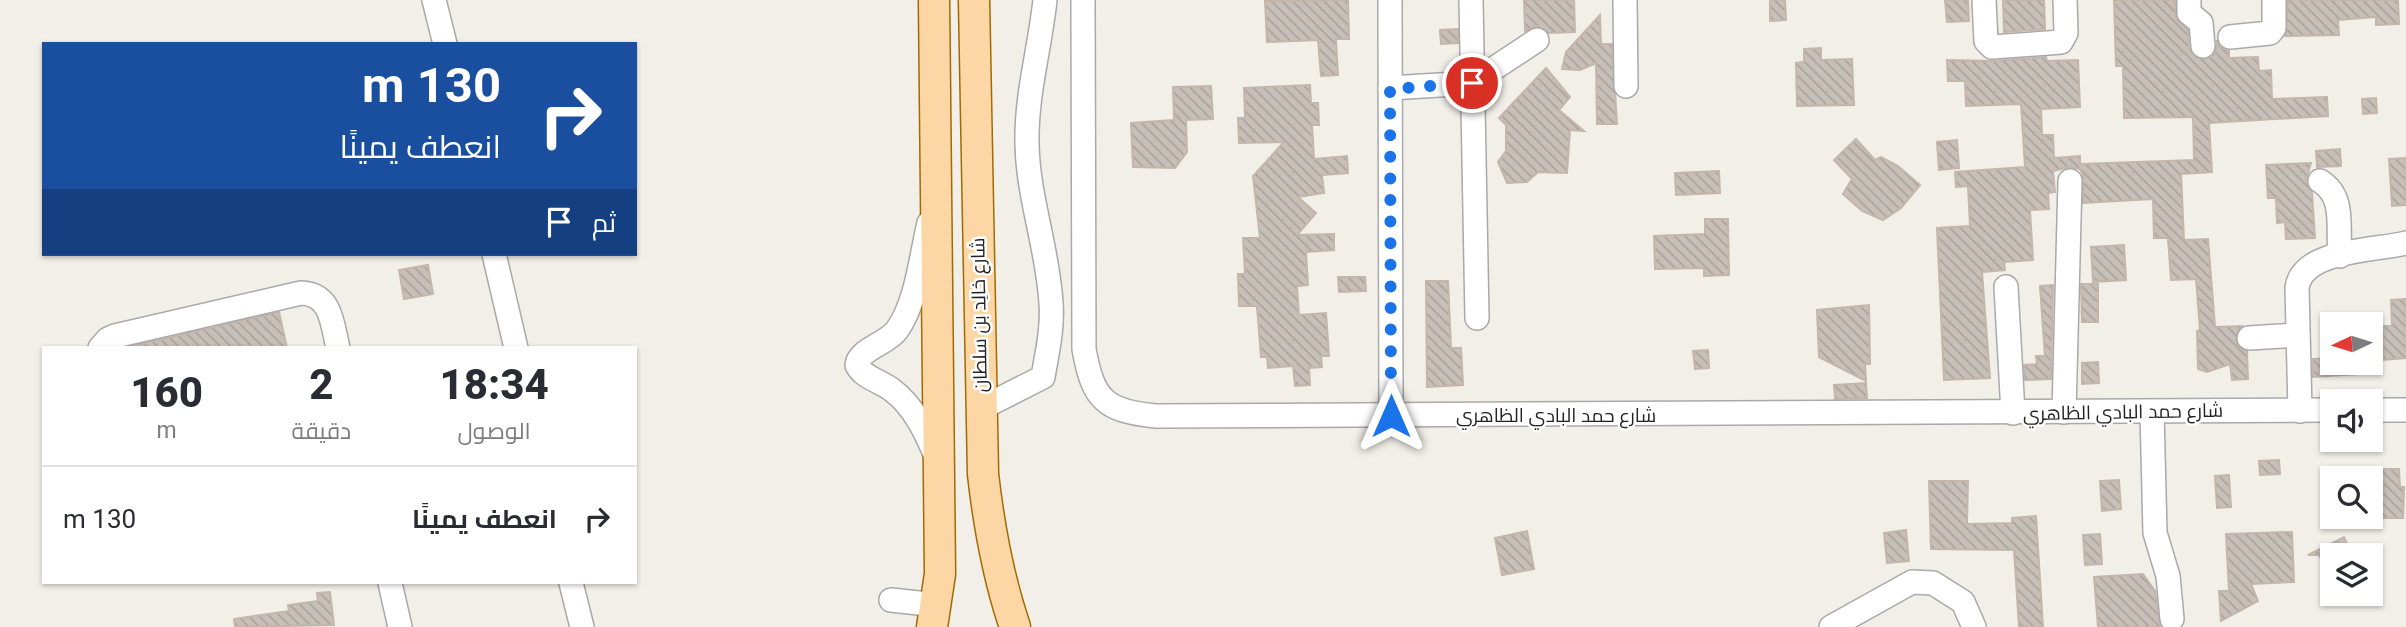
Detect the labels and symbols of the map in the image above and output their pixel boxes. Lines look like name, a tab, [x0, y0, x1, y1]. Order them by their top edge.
pin	[1442, 53, 1502, 113]
street label: شارع خالِد بن سلطان	[966, 237, 994, 393]
north arrow	[2320, 312, 2384, 374]
position arrow	[1354, 379, 1428, 453]
street label: شارع حمد البادي الظاهري	[2023, 399, 2223, 428]
street label: شارع حمد البادي الظاهري	[1456, 404, 1656, 430]

